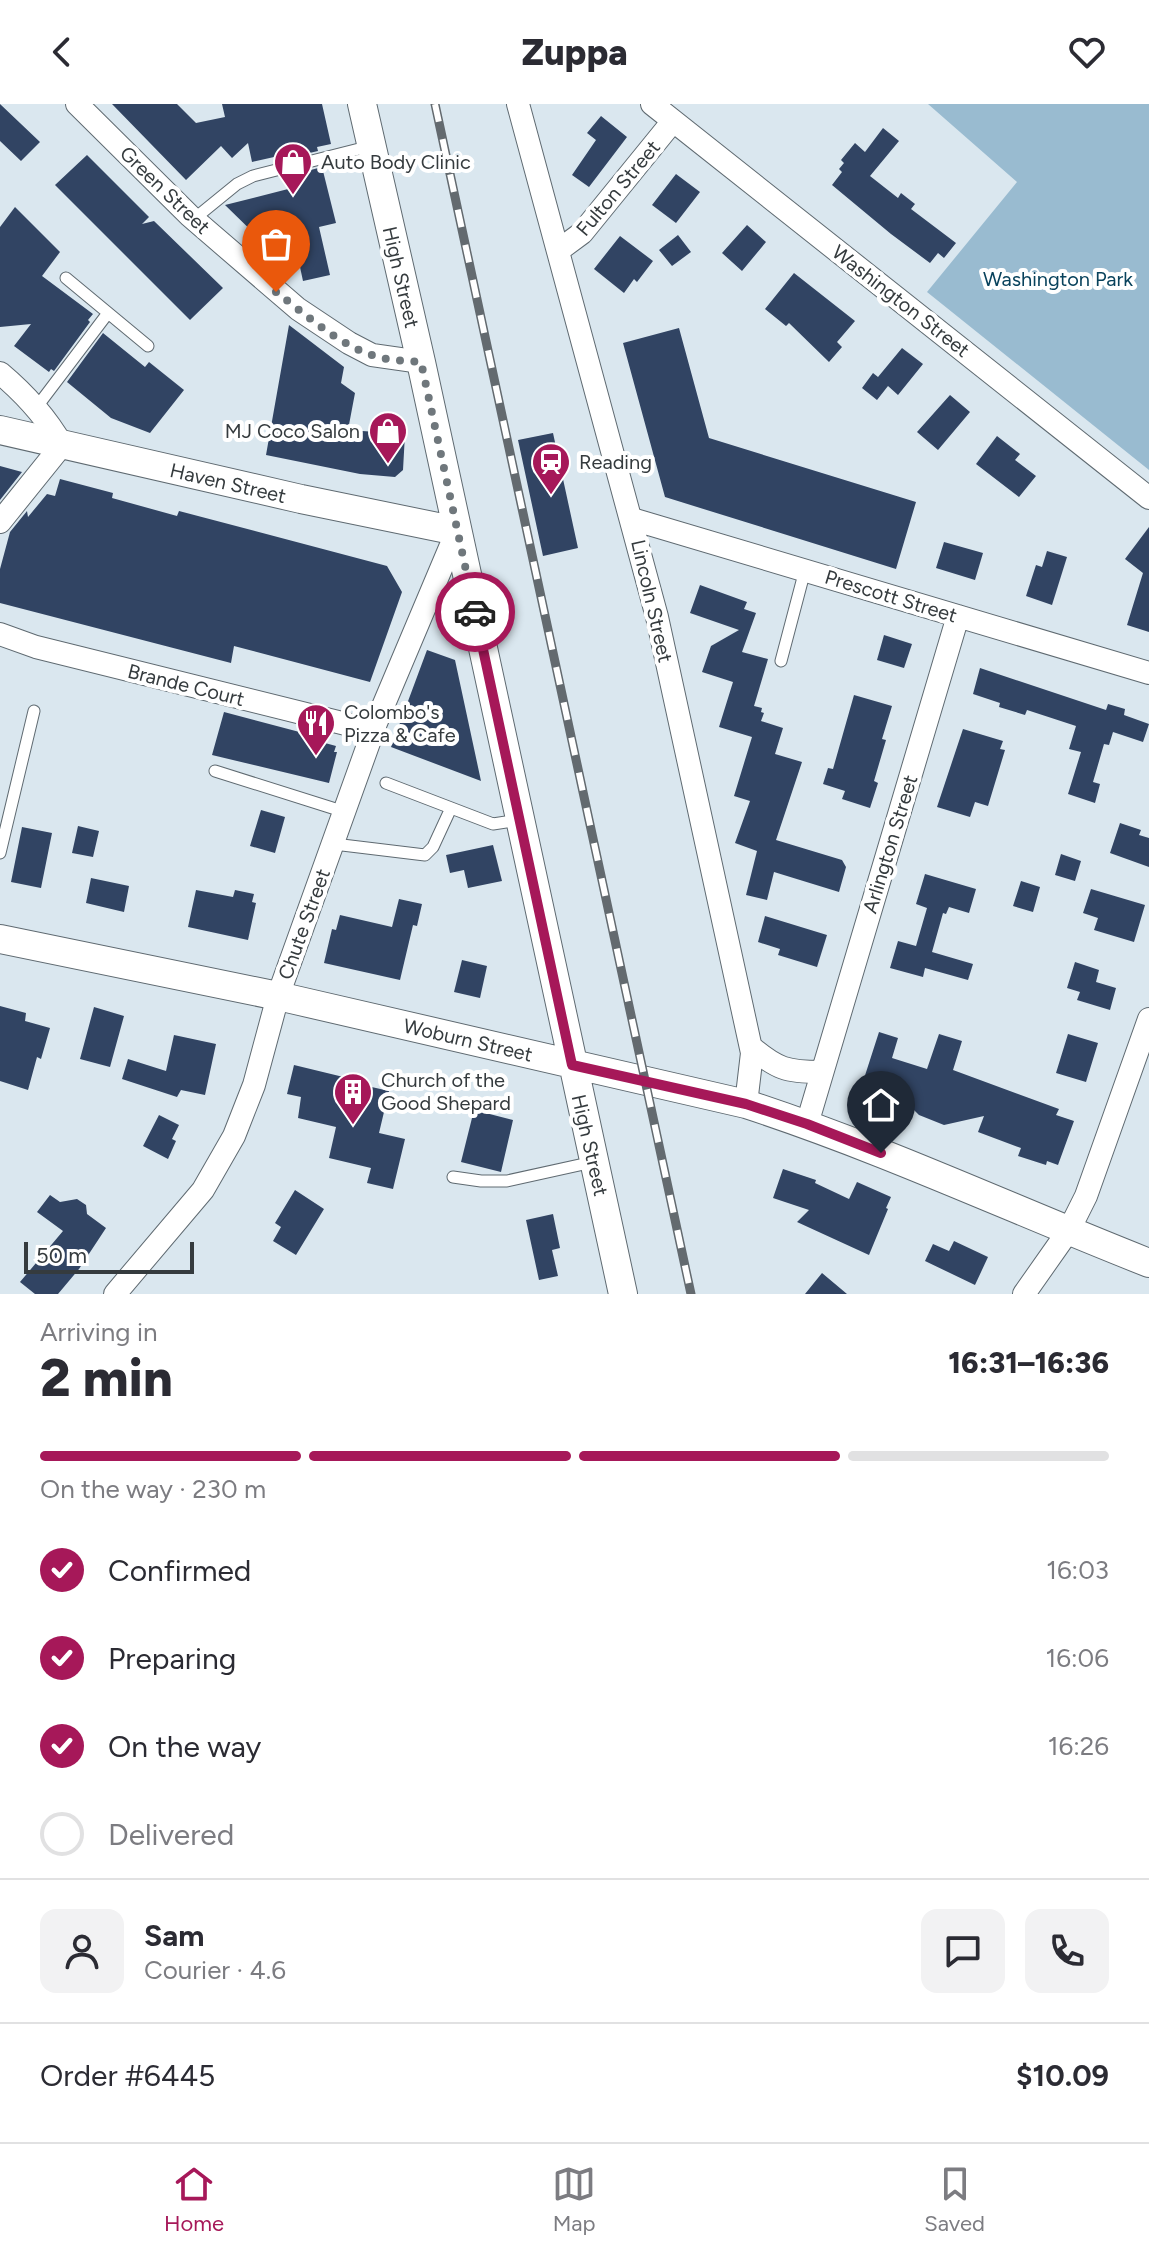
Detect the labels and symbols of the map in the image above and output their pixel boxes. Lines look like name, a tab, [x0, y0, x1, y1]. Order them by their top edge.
street label: Fulton Street	[571, 135, 665, 241]
street label: Green Street	[115, 141, 215, 239]
shop icon: Auto Body Clinic	[272, 141, 314, 196]
place label: Auto Body Clinic	[321, 150, 471, 174]
pin	[242, 210, 310, 292]
street label: High Street	[378, 224, 424, 330]
street label: Washington Street	[827, 240, 975, 362]
park label: Washington Park	[983, 267, 1133, 291]
shop icon: MJ Coco Salon	[367, 410, 409, 465]
place label: MJ Coco Salon	[225, 419, 360, 443]
station icon: Reading	[530, 441, 572, 496]
place label: Reading	[579, 450, 652, 474]
street label: Haven Street	[168, 458, 288, 508]
street label: Lincoln Street	[626, 537, 678, 665]
street label: Prescott Street	[822, 564, 960, 628]
courier	[435, 572, 515, 652]
street label: Brande Court	[125, 659, 247, 711]
place label: Colombo's Pizza & Cafe	[344, 700, 456, 747]
restaurant icon: Colombo's Pizza & Cafe	[295, 702, 337, 757]
street label: Arlington Street	[858, 772, 922, 916]
street label: Chute Street	[273, 865, 335, 983]
street label: Woburn Street	[401, 1013, 535, 1067]
place label: Church of the Good Shepard	[381, 1068, 511, 1115]
building icon: Church of the Good Shepard	[332, 1071, 374, 1126]
pin	[847, 1071, 915, 1153]
street label: High Street	[567, 1092, 613, 1198]
scale bar	[24, 1238, 194, 1274]

